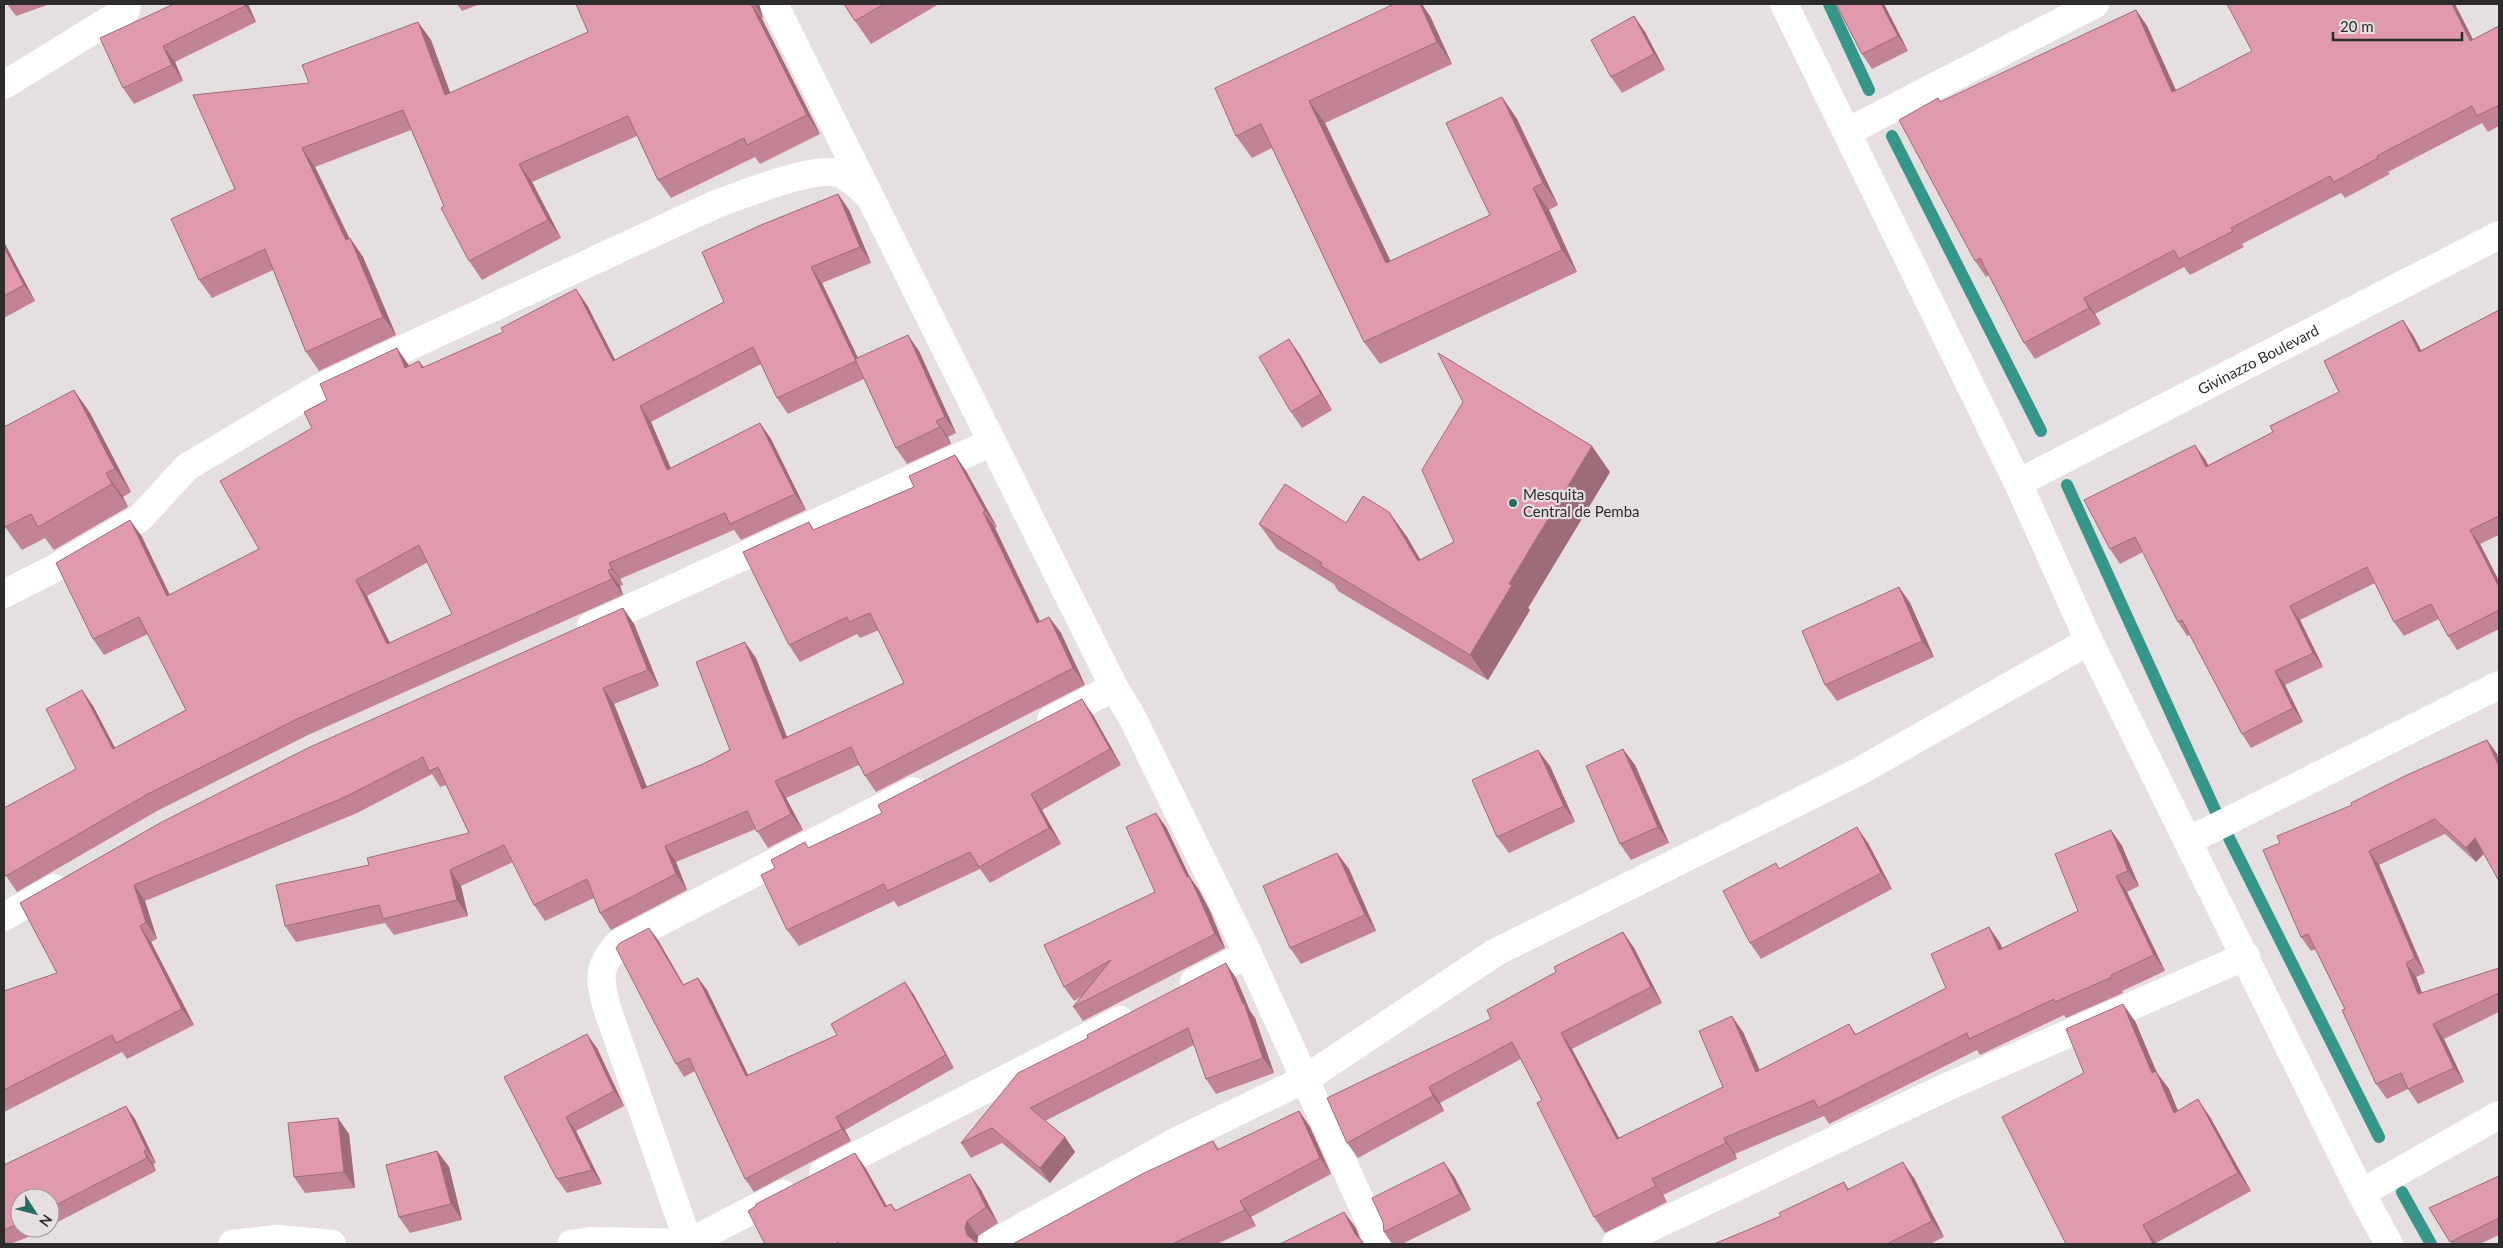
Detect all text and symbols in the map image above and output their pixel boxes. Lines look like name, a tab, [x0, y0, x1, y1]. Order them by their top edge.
scale bar	[2333, 10, 2462, 42]
text: 20 m	[2340, 17, 2374, 35]
street label: Givinazzo Boulevard	[2194, 321, 2322, 398]
place label: Mesquita Central de Pemba	[1523, 485, 1640, 520]
marker: Mesquita Central de Pemba	[1507, 497, 1519, 509]
north arrow	[10, 1188, 60, 1238]
text: N	[36, 1212, 56, 1230]

